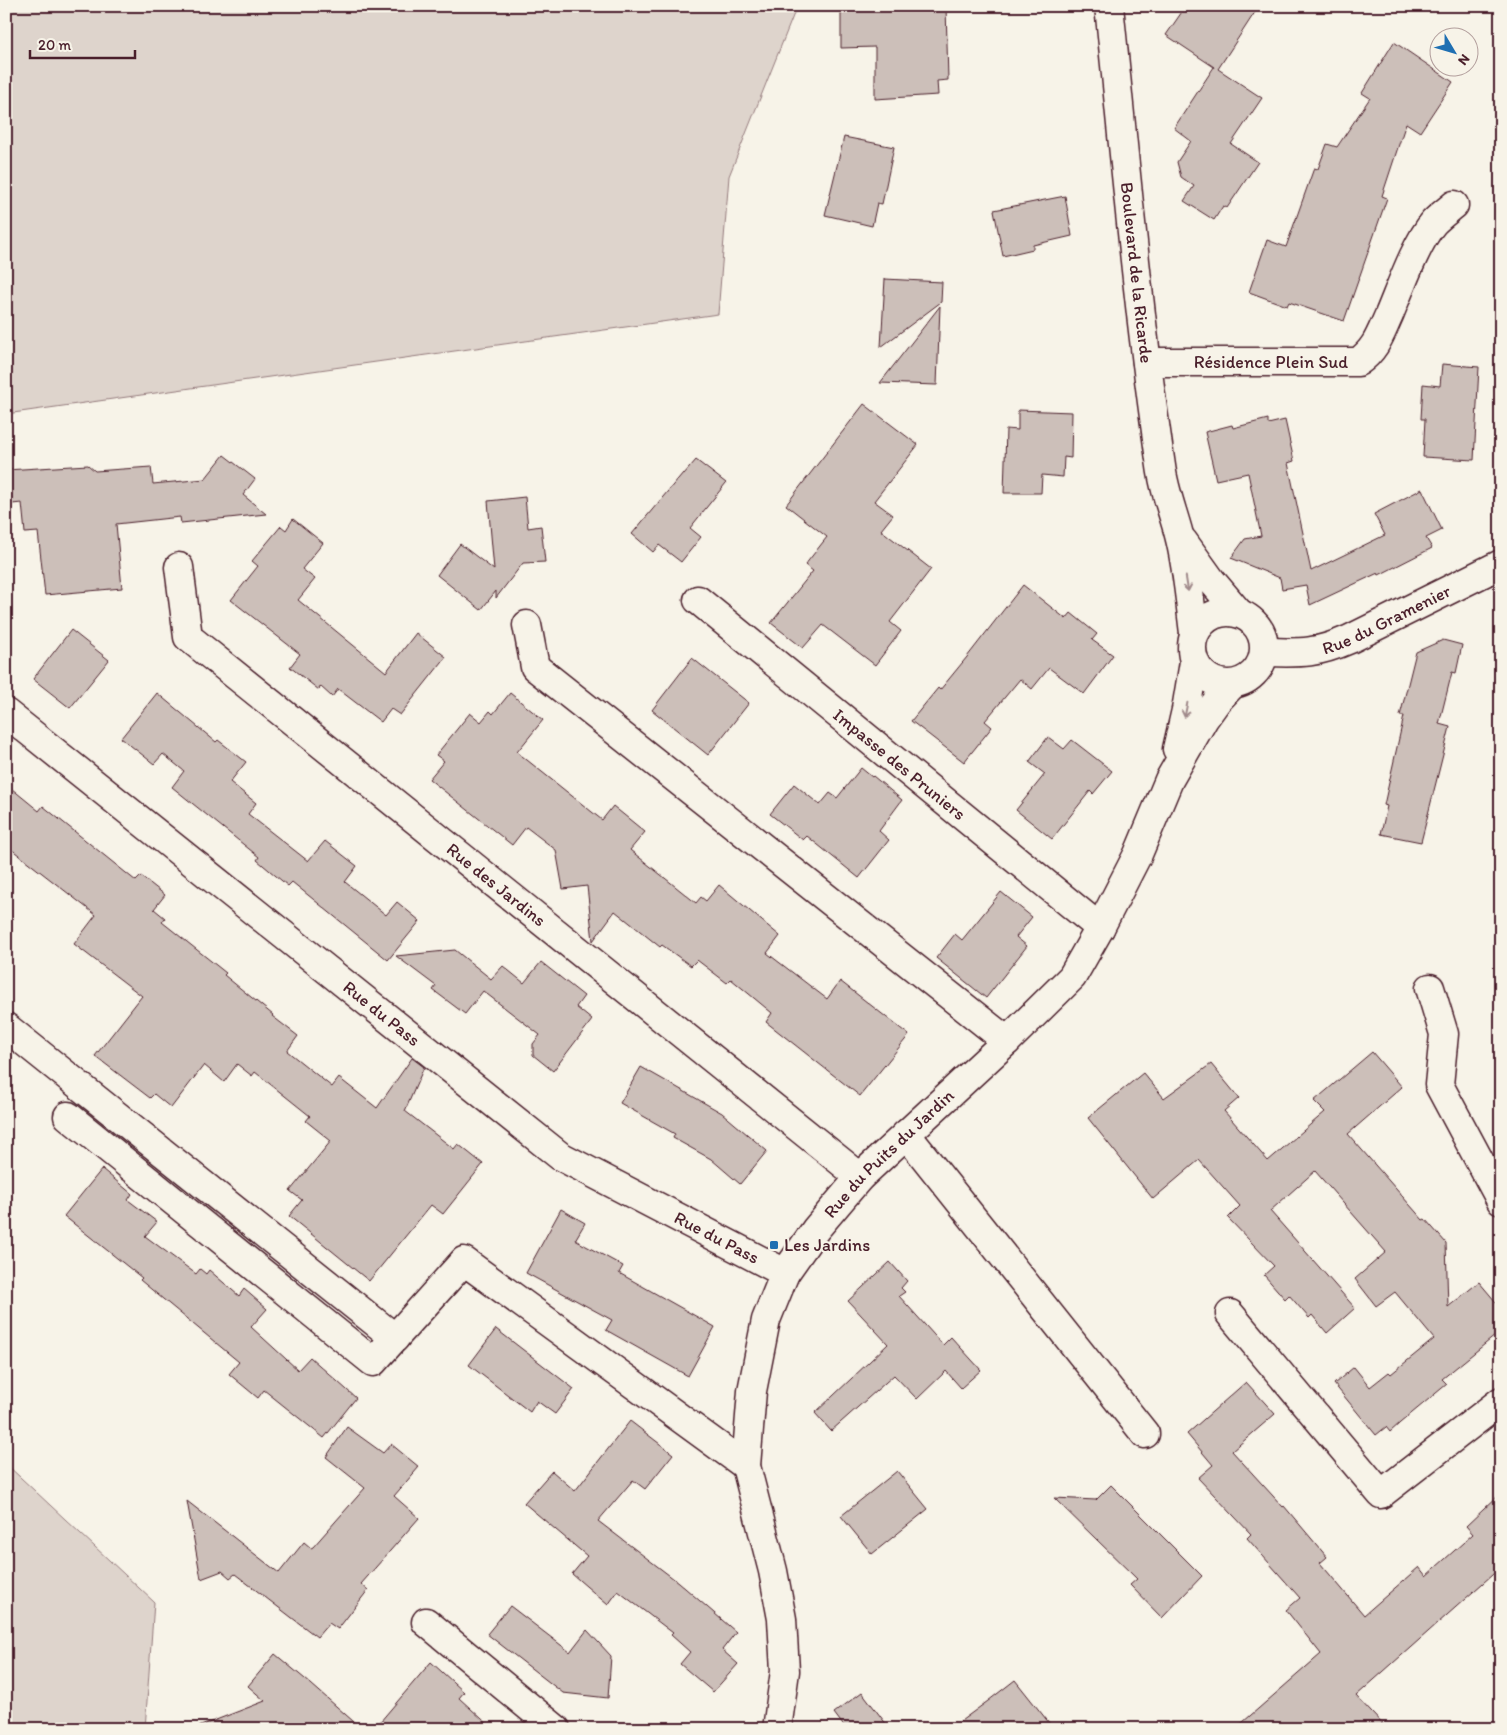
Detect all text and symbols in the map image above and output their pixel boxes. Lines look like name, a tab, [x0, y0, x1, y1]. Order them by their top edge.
scale bar	[30, 28, 135, 60]
north arrow	[1430, 28, 1480, 78]
text: 20 m	[38, 36, 72, 54]
text: N	[1454, 51, 1473, 69]
street label: Boulevard de la Ricarde	[1116, 181, 1158, 364]
street label: Résidence Plein Sud	[1194, 351, 1348, 373]
one-way arrow	[1183, 576, 1193, 592]
street label: Rue du Gramenier	[1320, 580, 1454, 659]
one-way arrow	[1181, 702, 1190, 718]
street label: Impasse des Pruniers	[829, 704, 970, 825]
street label: Rue des Jardins	[442, 838, 550, 931]
street label: Rue du Pass	[339, 976, 425, 1051]
street label: Rue du Puits du Jardin	[819, 1085, 959, 1223]
street label: Rue du Pass	[671, 1206, 763, 1269]
place label: Les Jardins	[784, 1234, 870, 1256]
marker: Les Jardins	[768, 1239, 780, 1251]

